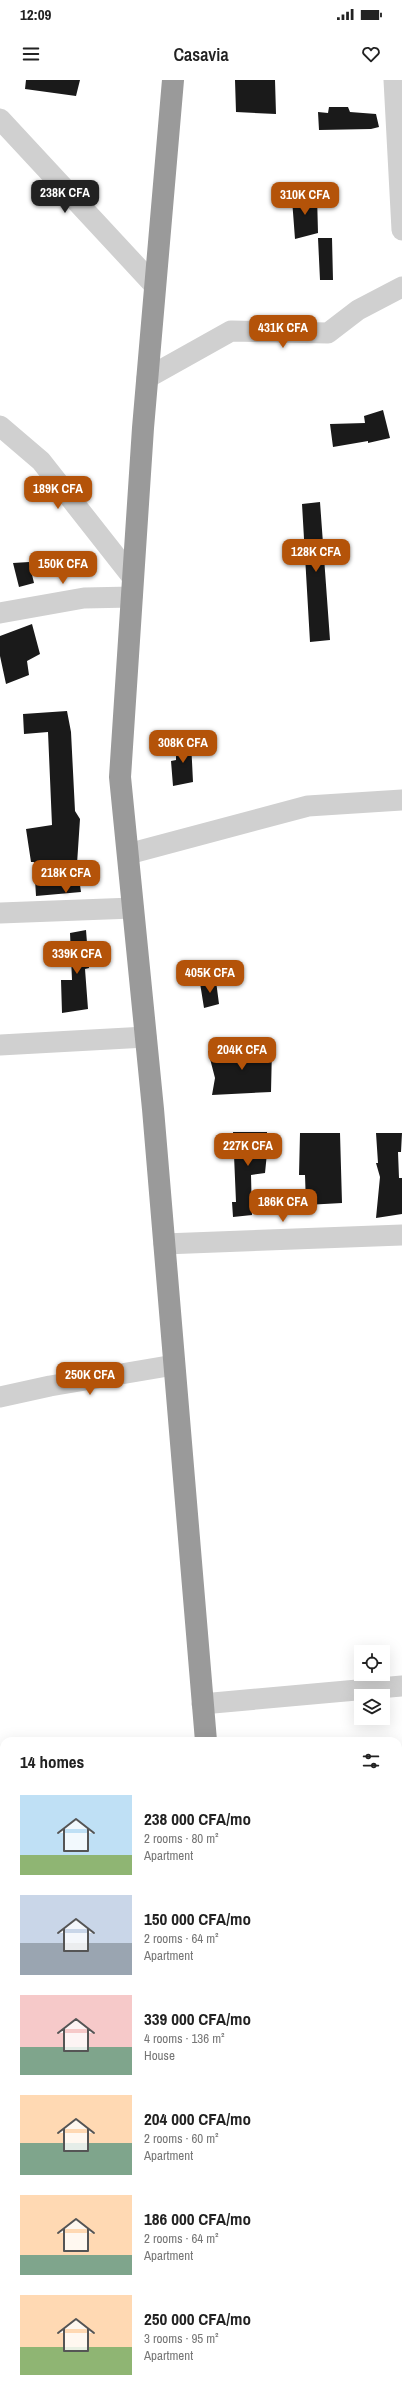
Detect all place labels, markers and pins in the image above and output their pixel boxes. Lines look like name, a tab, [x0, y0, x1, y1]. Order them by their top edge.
pin: 238K CFA	[24, 180, 106, 214]
pin: 310K CFA	[264, 182, 346, 216]
pin: 431K CFA	[242, 315, 324, 349]
pin: 189K CFA	[17, 476, 99, 510]
pin: 128K CFA	[275, 539, 357, 573]
pin: 150K CFA	[22, 551, 104, 585]
pin: 308K CFA	[142, 730, 224, 764]
pin: 218K CFA	[25, 860, 107, 894]
pin: 339K CFA	[36, 941, 118, 975]
pin: 405K CFA	[169, 960, 251, 994]
pin: 204K CFA	[201, 1037, 283, 1071]
pin: 227K CFA	[207, 1133, 289, 1167]
pin: 186K CFA	[242, 1189, 324, 1223]
pin: 250K CFA	[49, 1362, 131, 1396]

